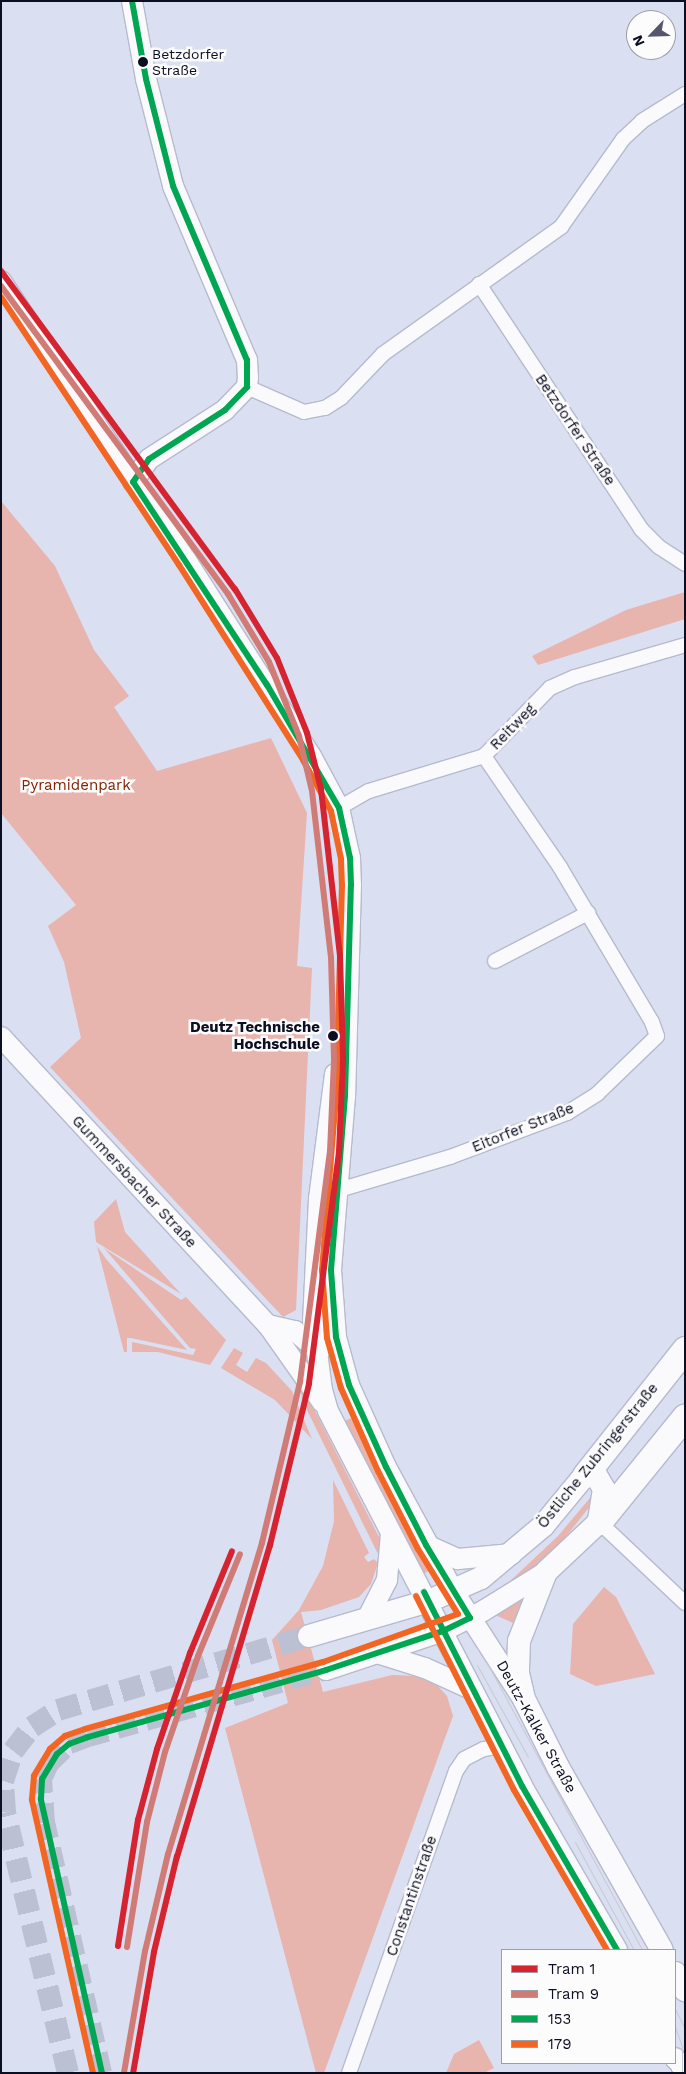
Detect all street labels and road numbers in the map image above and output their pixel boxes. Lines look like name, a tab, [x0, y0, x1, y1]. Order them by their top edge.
street label: Betzdorfer Straße	[531, 371, 619, 489]
street label: Reitweg	[487, 700, 539, 754]
street label: Eitorfer Straße	[469, 1099, 577, 1157]
street label: Gummersbacher Straße	[68, 1112, 200, 1252]
street label: Östliche Zubringerstraße	[534, 1380, 662, 1532]
street label: Deutz-Kalker Straße	[492, 1657, 580, 1797]
street label: Constantinstraße	[383, 1833, 441, 1959]

